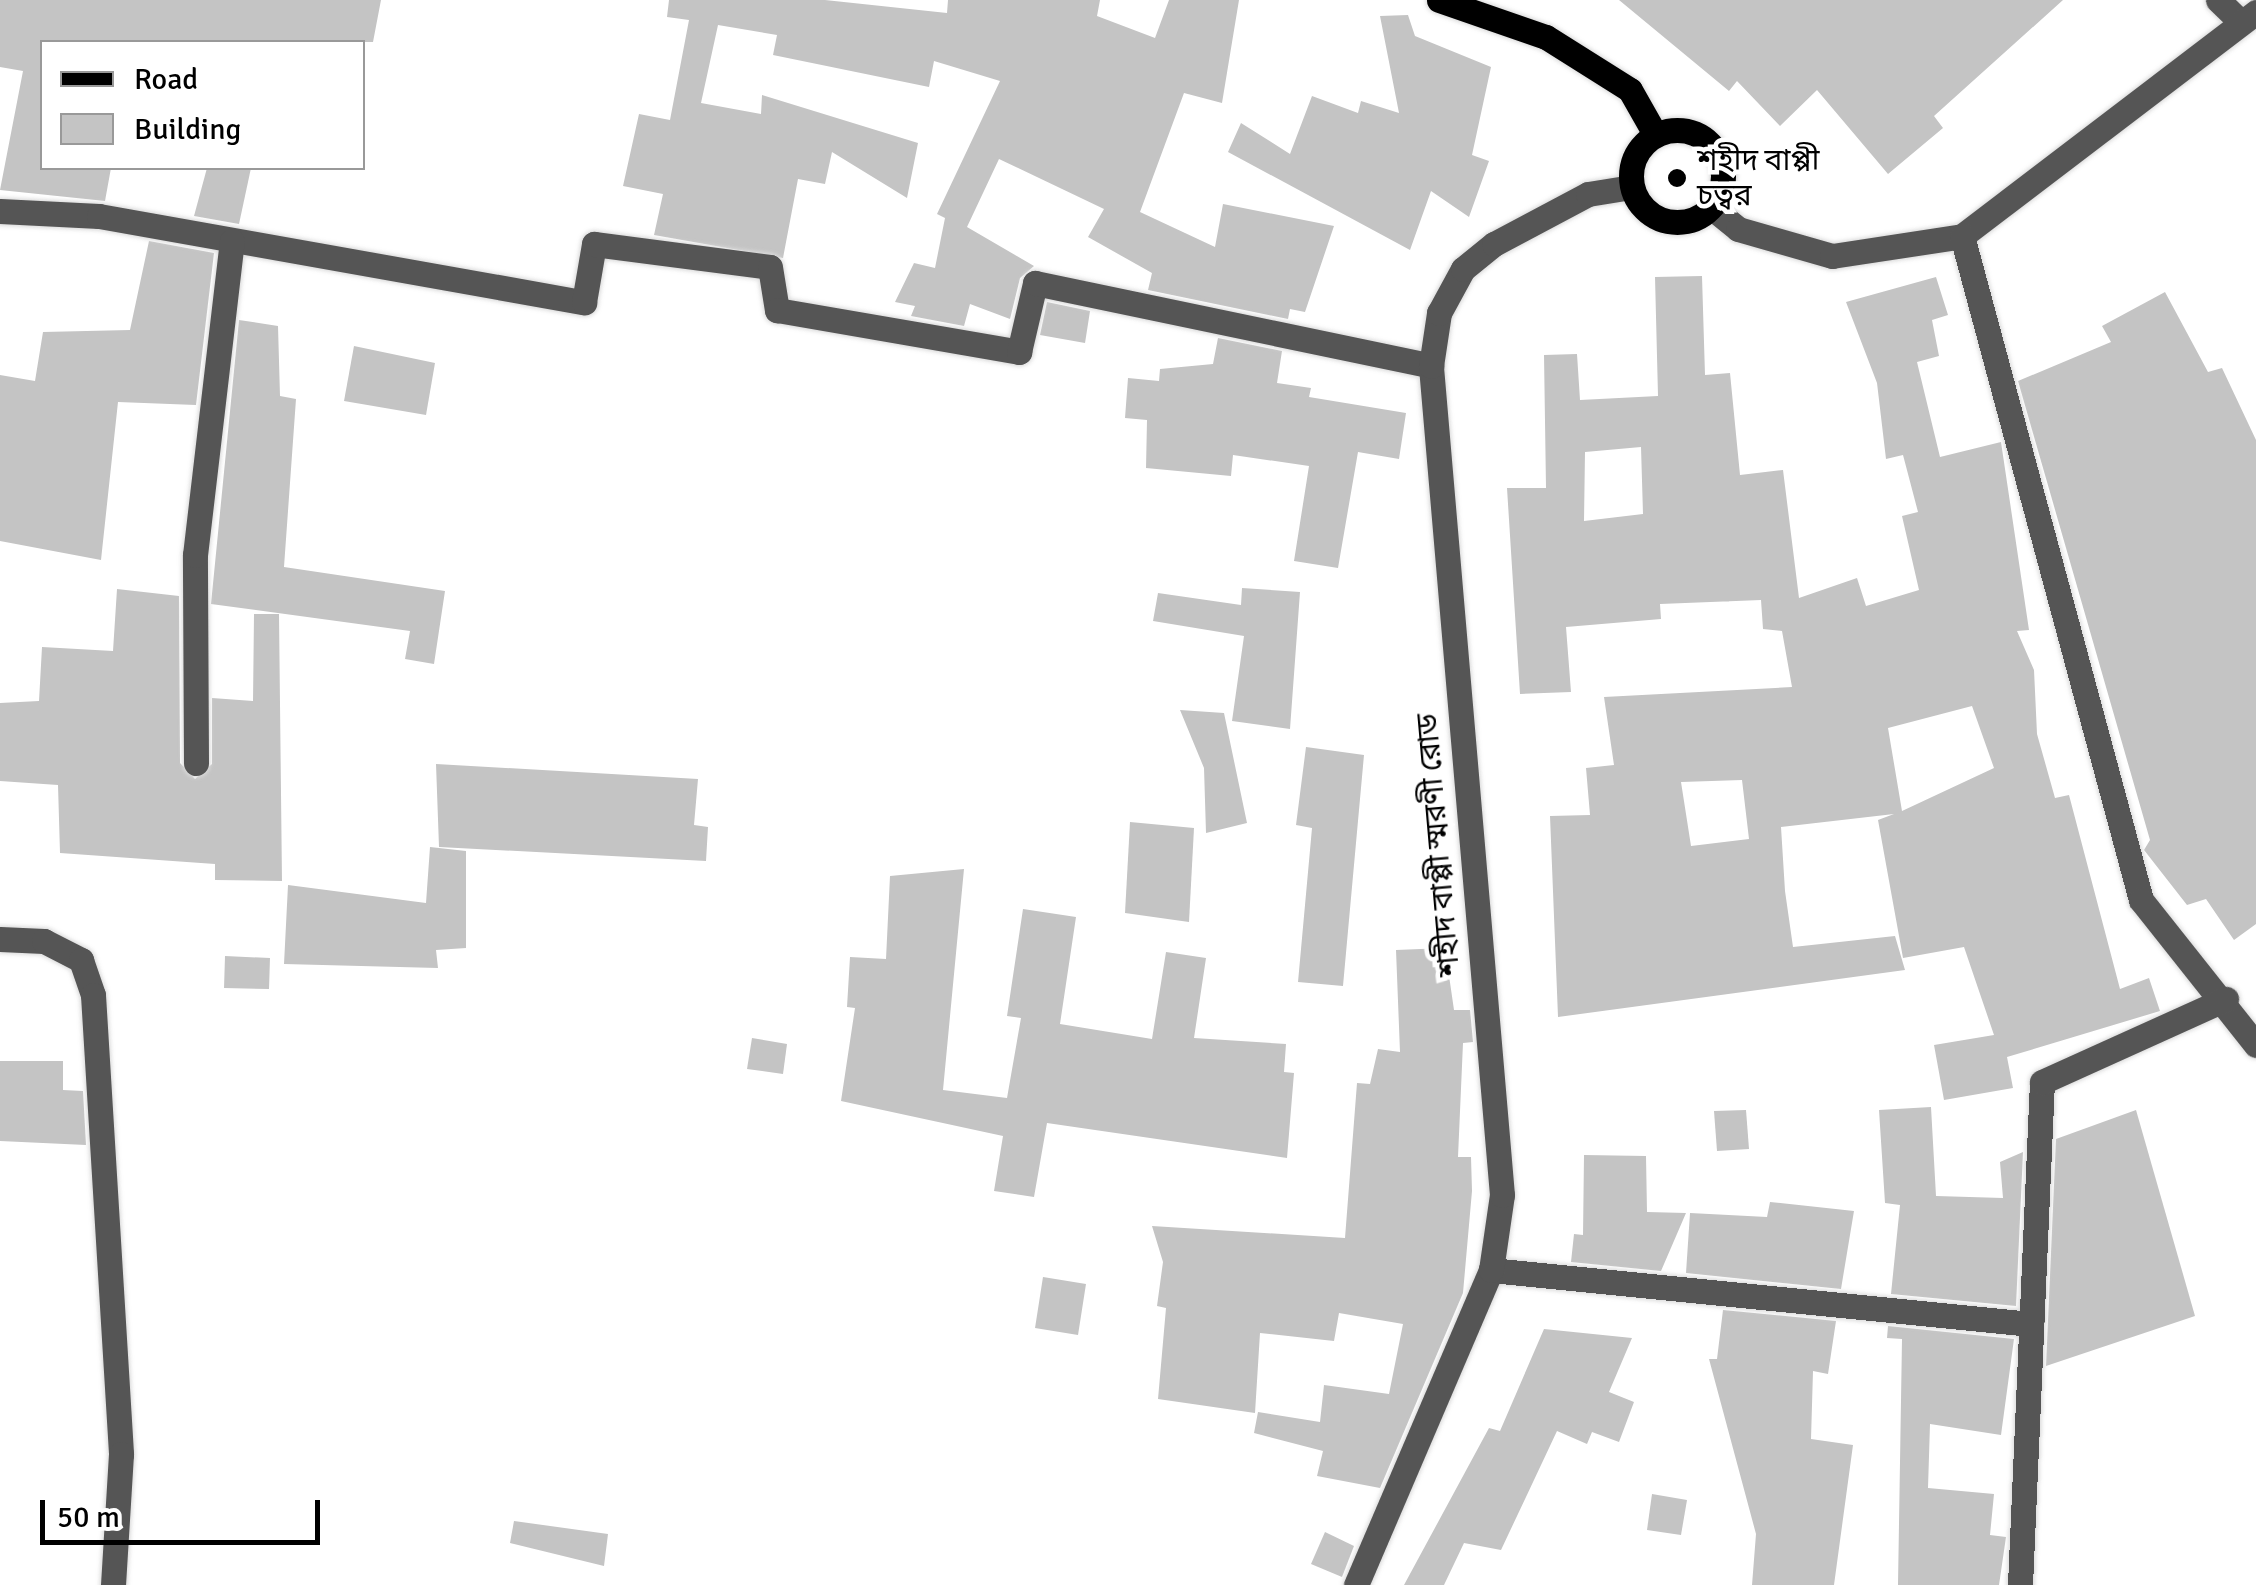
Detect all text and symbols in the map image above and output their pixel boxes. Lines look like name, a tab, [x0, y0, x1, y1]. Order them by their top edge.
legend	[40, 40, 365, 170]
text: Road	[134, 61, 198, 98]
text: Building	[134, 111, 241, 148]
place label: শহীদ বাপ্পী চত্বর	[1697, 143, 1819, 214]
marker: শহীদ বাপ্পী চত্বর	[1666, 167, 1688, 189]
street label: শহীদ বাপ্পী স্মরণী রোড	[1410, 712, 1468, 978]
scale bar	[45, 1480, 325, 1542]
text: 50 m	[57, 1499, 120, 1536]

